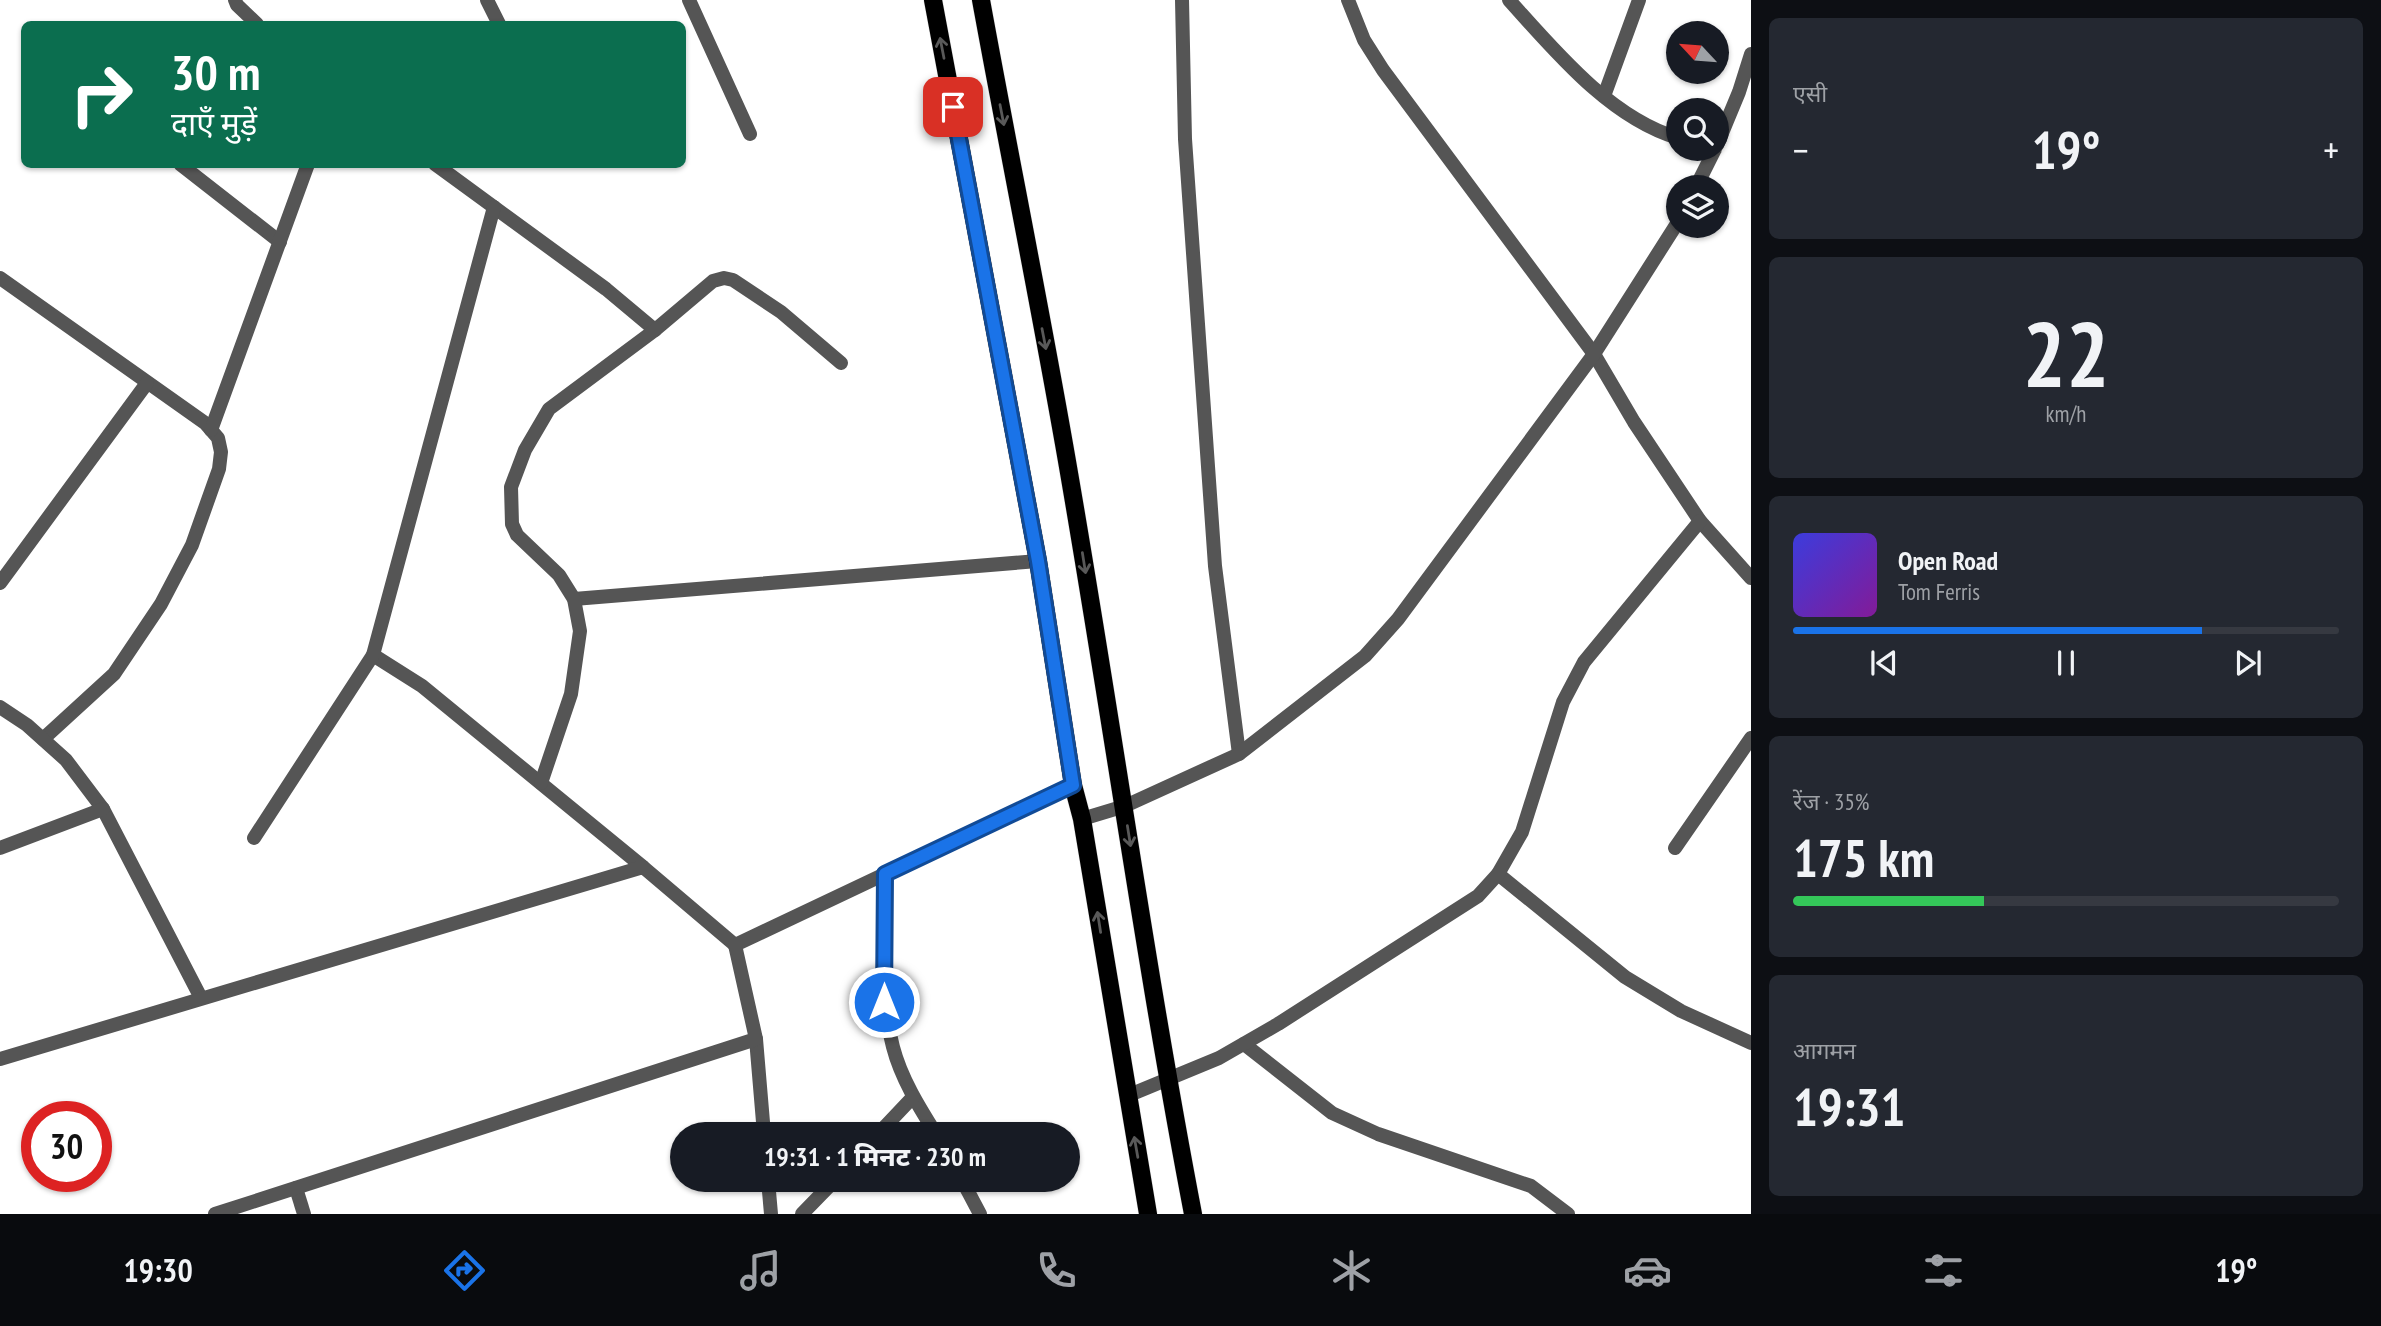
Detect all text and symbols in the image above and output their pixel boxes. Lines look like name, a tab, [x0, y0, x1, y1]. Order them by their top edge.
north arrow	[1666, 21, 1729, 84]
map controls	[1666, 21, 1729, 238]
one-way arrow	[934, 37, 948, 60]
text: 30 m	[171, 40, 260, 104]
icon: right	[56, 49, 147, 140]
pin	[923, 77, 983, 137]
text: एसी	[1793, 79, 1827, 108]
icon: arrive	[934, 88, 972, 126]
button: search	[1666, 98, 1729, 161]
text: दाएँ मुड़ें	[171, 102, 257, 144]
one-way arrow	[996, 103, 1010, 126]
text: 19°	[2032, 116, 2100, 183]
text: −	[1793, 125, 1809, 174]
text: +	[2323, 125, 2339, 174]
button: layers	[1666, 175, 1729, 238]
text: 22	[2023, 294, 2110, 412]
one-way arrow	[1038, 327, 1052, 350]
text: km/h	[2046, 399, 2086, 428]
text: Open Road	[1898, 544, 1998, 577]
one-way arrow	[1078, 551, 1091, 574]
text: Tom Ferris	[1898, 577, 1980, 606]
icon: previous	[1865, 644, 1903, 682]
icon: pause	[2047, 644, 2085, 682]
icon: next	[2229, 644, 2267, 682]
text: रेंज · 35%	[1793, 787, 1869, 816]
one-way arrow	[1123, 824, 1136, 846]
text: 175 km	[1793, 824, 1934, 891]
one-way arrow	[1092, 912, 1105, 934]
position arrow	[847, 965, 921, 1039]
text: आगमन	[1793, 1036, 1856, 1065]
text: 19:31	[1793, 1073, 1905, 1140]
speed limit sign: 30	[21, 1101, 112, 1192]
one-way arrow	[1129, 1136, 1142, 1159]
text: 19:31 · 1 मिनट · 230 m	[764, 1140, 986, 1173]
icon: directions	[440, 1246, 489, 1295]
icon: music	[736, 1246, 785, 1295]
icon: phone	[1032, 1246, 1081, 1295]
icon: climate	[1327, 1246, 1376, 1295]
icon: car	[1623, 1246, 1672, 1295]
icon: filters	[1919, 1246, 1968, 1295]
text: 19:30	[123, 1249, 193, 1291]
text: 19°	[2215, 1249, 2258, 1291]

